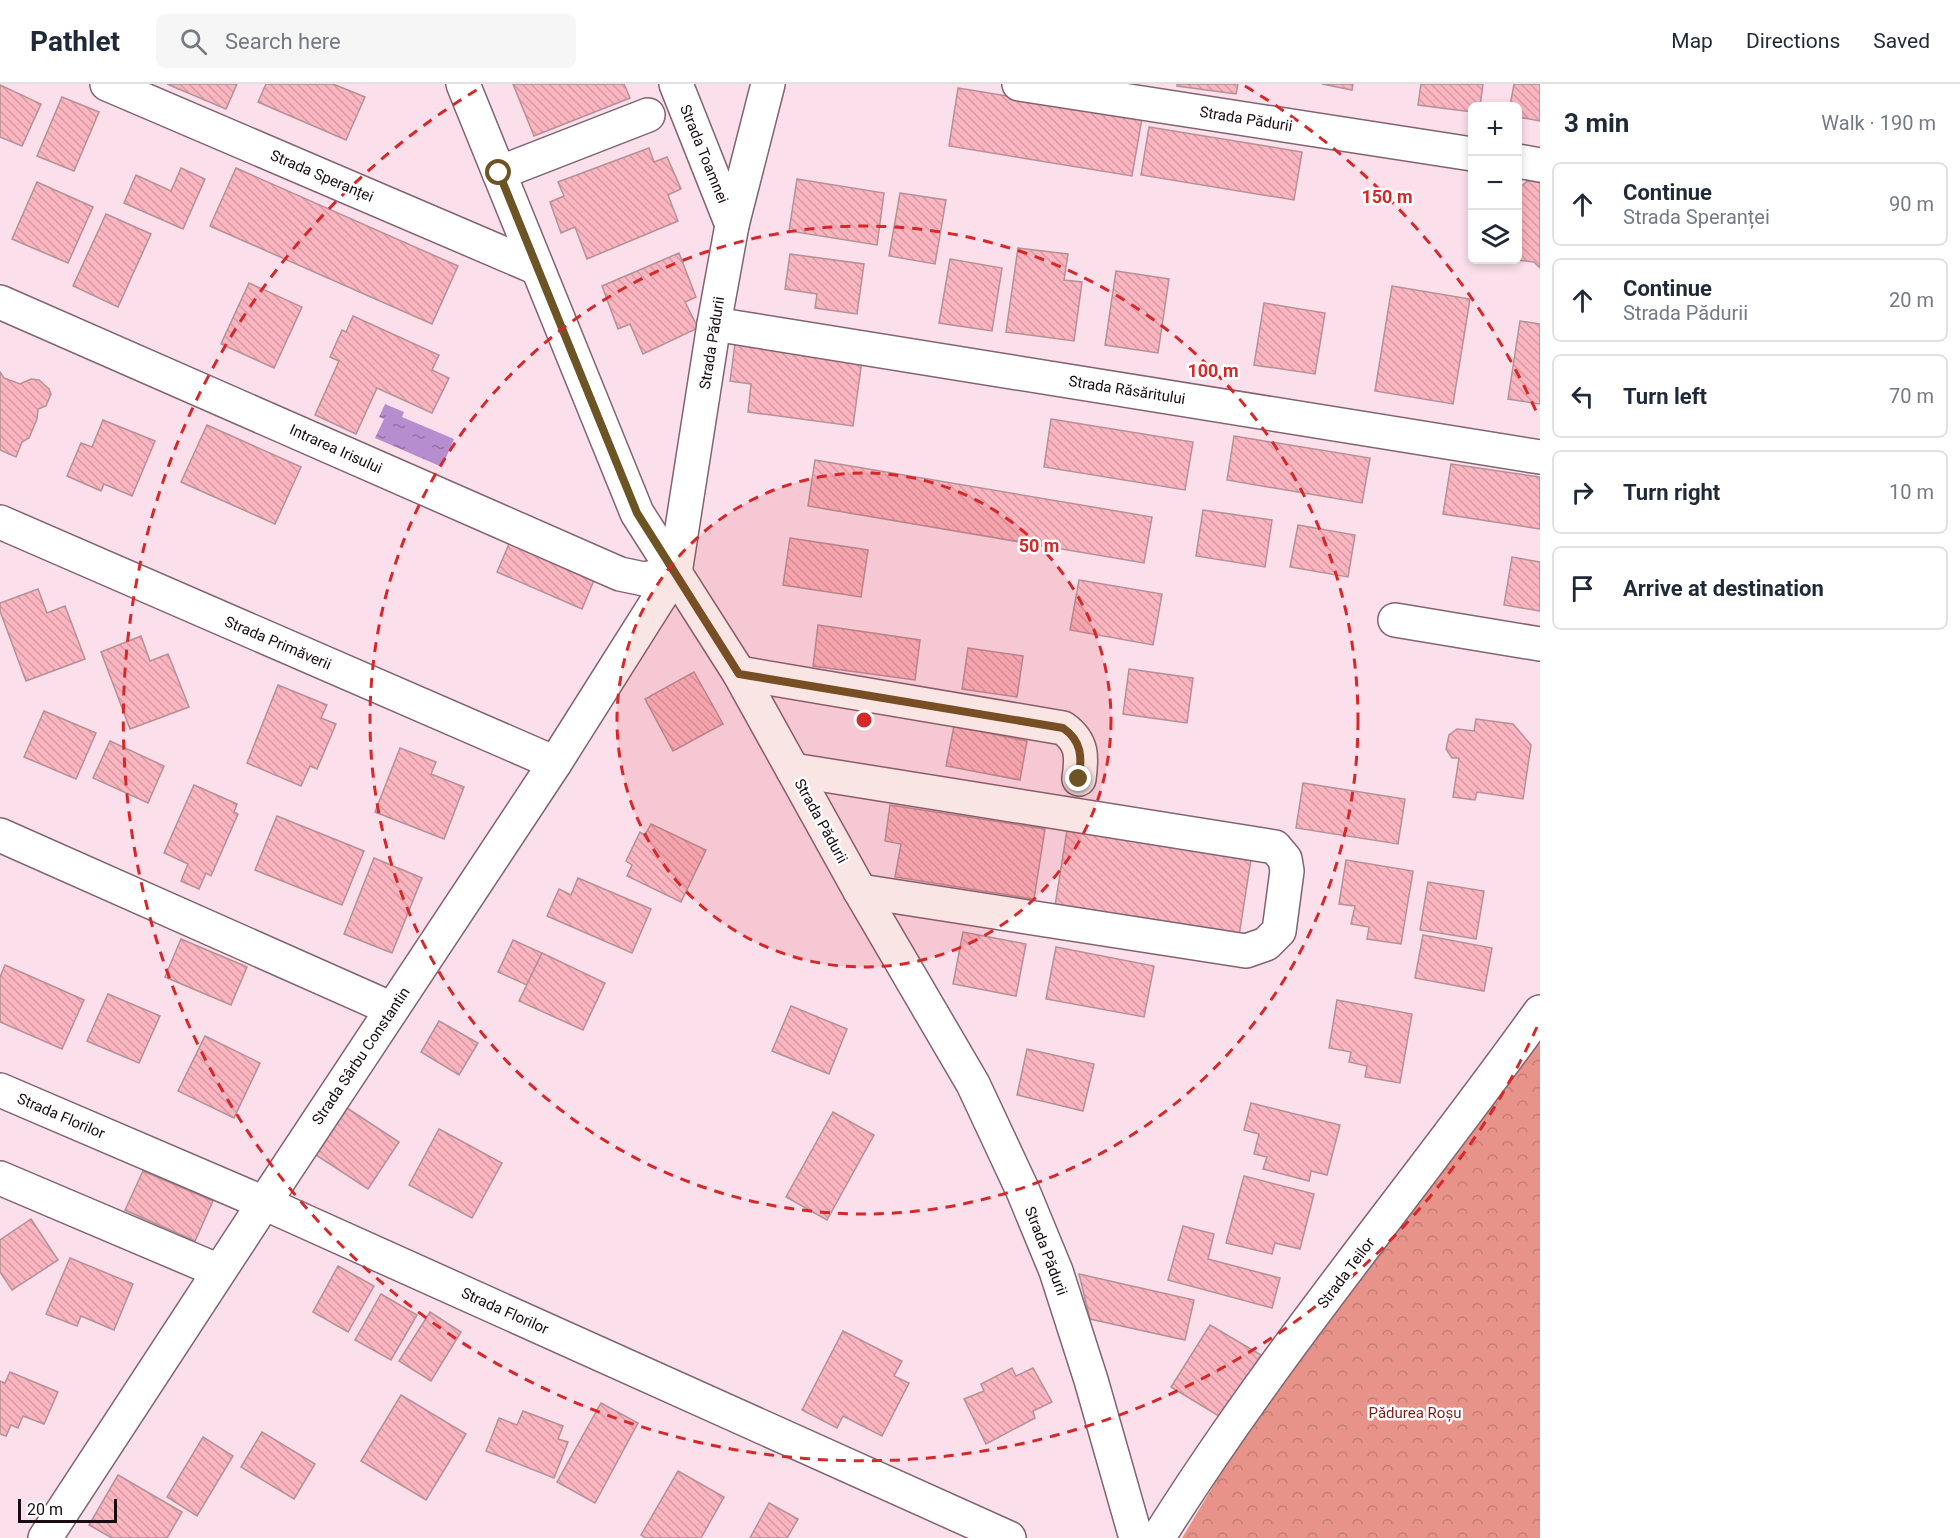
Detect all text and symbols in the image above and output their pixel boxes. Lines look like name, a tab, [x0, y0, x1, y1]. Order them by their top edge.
search box	[156, 14, 576, 68]
text: Pathlet	[30, 25, 120, 58]
icon: search	[177, 25, 210, 58]
text: Search here	[225, 29, 341, 54]
text: Map	[1671, 29, 1713, 53]
text: Directions	[1746, 29, 1840, 53]
text: Saved	[1873, 29, 1930, 53]
street label: Strada Toamnei	[676, 102, 732, 206]
map controls	[1468, 102, 1522, 264]
button: +	[1468, 102, 1522, 156]
street label: Strada Pădurii	[1198, 103, 1294, 135]
text: 3 min	[1564, 108, 1629, 138]
text: Walk · 190 m	[1821, 111, 1936, 135]
street label: Strada Speranței	[268, 146, 376, 206]
button: −	[1468, 156, 1522, 210]
route start	[485, 159, 511, 185]
text: Continue	[1623, 180, 1712, 205]
text: 150 m	[1361, 186, 1413, 207]
icon: ahead	[1566, 188, 1599, 221]
text: 90 m	[1889, 192, 1934, 216]
text: Strada Speranței	[1623, 205, 1770, 229]
button: layers	[1468, 210, 1522, 264]
text: Continue	[1623, 276, 1712, 301]
icon: ahead	[1566, 284, 1599, 317]
text: 20 m	[1889, 288, 1934, 312]
street label: Strada Pădurii	[696, 295, 728, 391]
text: Strada Pădurii	[1623, 301, 1748, 325]
text: 100 m	[1187, 360, 1239, 381]
street label: Strada Răsăritului	[1067, 372, 1187, 408]
icon: left	[1566, 380, 1599, 413]
text: Turn left	[1623, 384, 1707, 409]
text: 70 m	[1889, 384, 1934, 408]
street label: Intrarea Irisului	[287, 421, 385, 477]
icon: right	[1566, 476, 1599, 509]
text: Turn right	[1623, 480, 1720, 505]
text: 10 m	[1889, 480, 1934, 504]
text: 50 m	[1019, 535, 1059, 556]
icon: arrive	[1566, 572, 1599, 605]
text: Arrive at destination	[1623, 576, 1824, 601]
street label: Strada Primăverii	[222, 612, 334, 674]
centre of rings	[854, 710, 874, 730]
route end	[1065, 765, 1091, 791]
street label: Strada Pădurii	[790, 776, 852, 866]
street label: Strada Sârbu Constantin	[308, 984, 414, 1128]
street label: Strada Florilor	[14, 1089, 108, 1143]
street label: Strada Pădurii	[1021, 1204, 1071, 1298]
street label: Strada Teilor	[1314, 1234, 1378, 1312]
street label: Strada Florilor	[459, 1284, 551, 1338]
park label: Pădurea Roșu	[1369, 1404, 1461, 1422]
scale bar	[18, 1496, 117, 1524]
text: 20 m	[27, 1500, 63, 1519]

